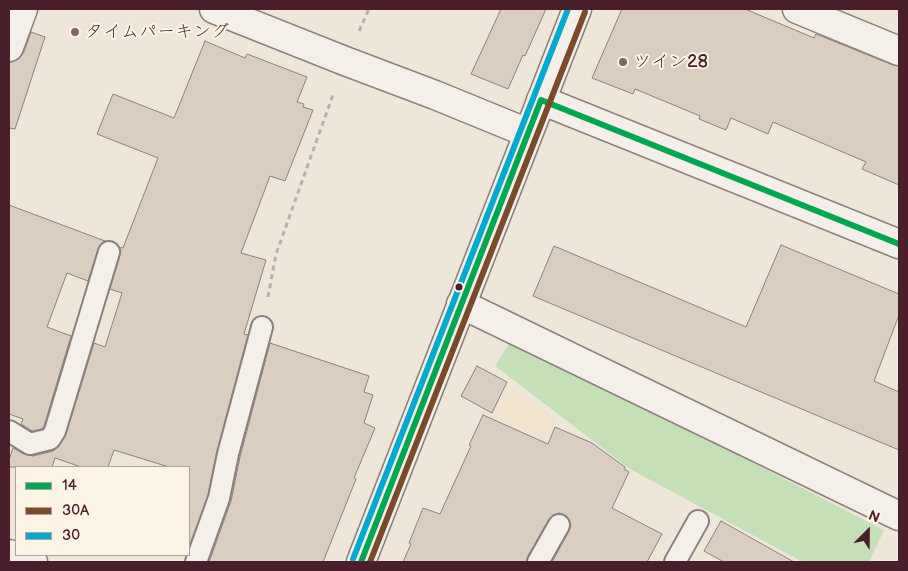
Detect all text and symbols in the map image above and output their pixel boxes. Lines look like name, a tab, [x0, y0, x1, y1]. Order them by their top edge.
place label: タイムパーキング	[85, 21, 229, 43]
marker: タイムパーキング	[69, 26, 81, 38]
place label: ツイン28	[633, 51, 708, 73]
marker: ツイン28	[617, 56, 629, 68]
unlabelled marker	[454, 282, 464, 292]
legend	[15, 466, 190, 556]
text: 14	[62, 476, 77, 495]
text: 30A	[62, 501, 89, 520]
north arrow	[843, 506, 893, 556]
text: N	[866, 507, 882, 527]
text: 30	[62, 526, 80, 545]

